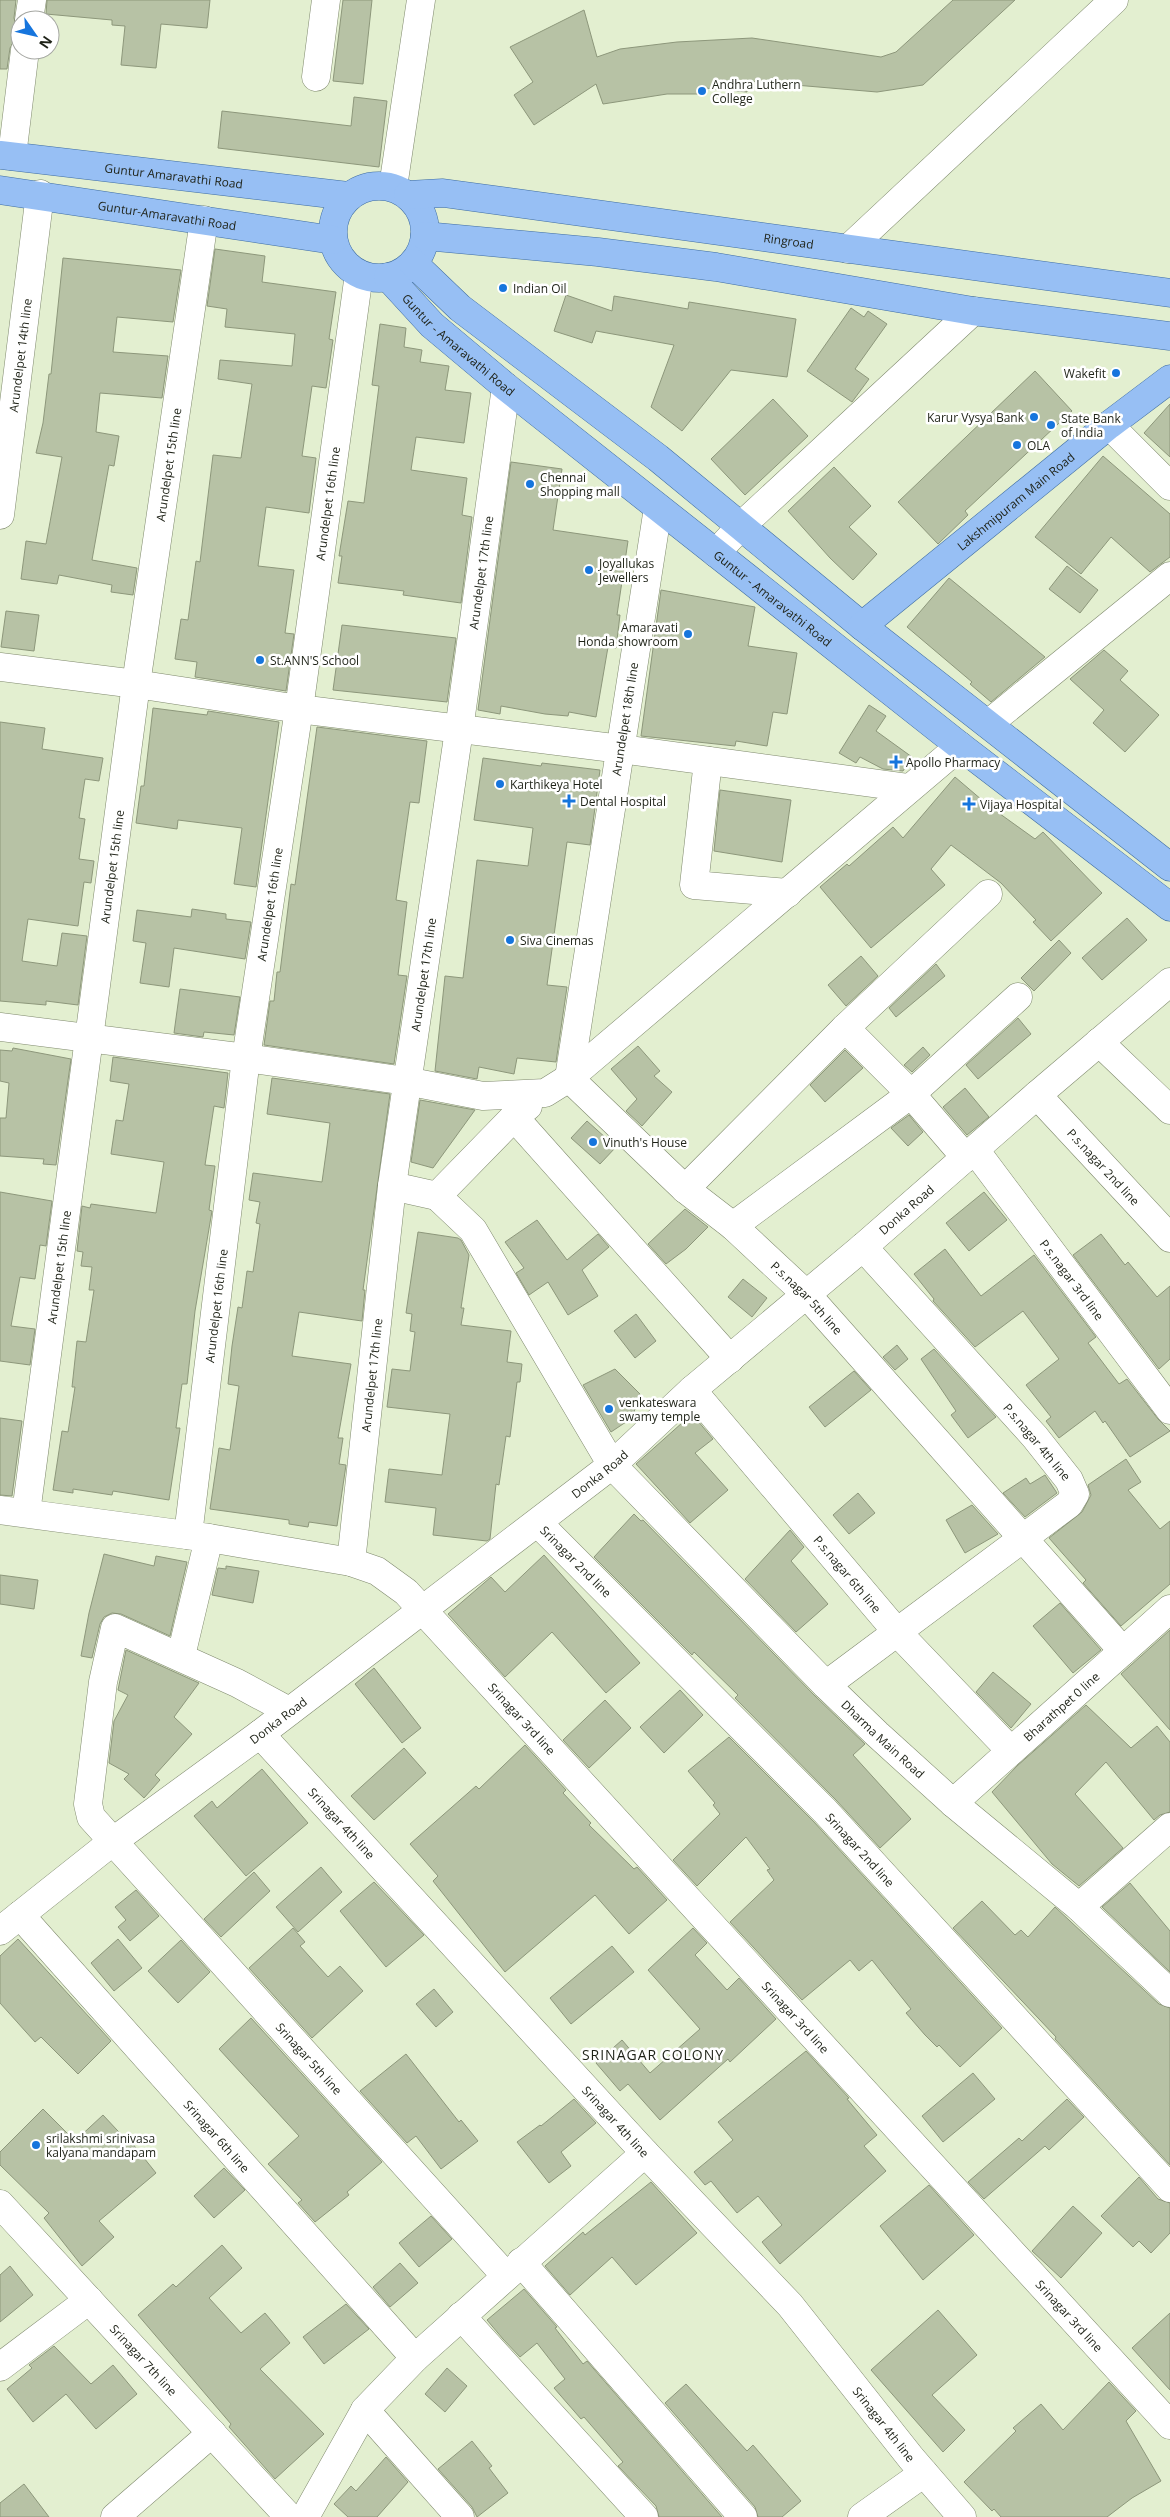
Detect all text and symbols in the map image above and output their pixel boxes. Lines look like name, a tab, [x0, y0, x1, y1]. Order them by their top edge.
north arrow	[10, 10, 60, 60]
text: N	[35, 33, 57, 53]
place label: Andhra Luthern College	[712, 76, 801, 107]
marker: Andhra Luthern College	[696, 85, 708, 97]
street label: Guntur Amaravathi Road	[104, 159, 244, 192]
street label: Guntur-Amaravathi Road	[97, 196, 238, 234]
street label: Ringroad	[763, 229, 815, 252]
place label: Indian Oil	[513, 280, 567, 297]
marker: Indian Oil	[497, 282, 509, 294]
street label: Guntur - Amaravathi Road	[399, 290, 519, 400]
street label: Arundelpet 14th line	[4, 297, 35, 413]
place label: Wakefit	[1064, 365, 1106, 382]
marker: Wakefit	[1110, 367, 1122, 379]
street label: Arundelpet 15th line	[151, 406, 185, 523]
place label: Karur Vysya Bank	[927, 409, 1025, 426]
place label: State Bank of India	[1061, 410, 1121, 441]
marker: Karur Vysya Bank	[1028, 411, 1040, 423]
marker: State Bank of India	[1045, 419, 1057, 431]
place label: OLA	[1027, 437, 1051, 454]
marker: OLA	[1011, 439, 1023, 451]
street label: Arundelpet 16th line	[311, 445, 344, 561]
street label: Lakshmipuram Main Road	[953, 448, 1078, 554]
place label: Chennai Shopping mall	[540, 469, 620, 500]
marker: Chennai Shopping mall	[524, 478, 536, 490]
street label: Arundelpet 17th line	[464, 514, 497, 630]
street label: Guntur - Amaravathi Road	[710, 546, 836, 650]
place label: Joyallukas Jewellers	[598, 555, 655, 586]
marker: Joyallukas Jewellers	[583, 564, 595, 576]
place label: Amaravati Honda showroom	[577, 619, 678, 650]
marker: Amaravati Honda showroom	[682, 628, 694, 640]
place label: St.ANN'S School	[270, 652, 359, 669]
marker: St.ANN'S School	[254, 654, 266, 666]
street label: Arundelpet 18th line	[608, 661, 642, 777]
place label: Apollo Pharmacy	[906, 754, 1001, 771]
marker: Apollo Pharmacy	[890, 756, 902, 768]
place label: Karthikeya Hotel	[510, 776, 603, 793]
marker: Karthikeya Hotel	[494, 778, 506, 790]
place label: Dental Hospital	[580, 793, 666, 810]
marker: Dental Hospital	[562, 794, 576, 808]
place label: Vijaya Hospital	[980, 796, 1062, 813]
marker: Vijaya Hospital	[962, 797, 976, 811]
street label: Arundelpet 15th line	[96, 809, 128, 925]
street label: Arundelpet 16th line	[252, 846, 286, 962]
street label: Arundelpet 17th line	[406, 916, 440, 1032]
place label: Siva Cinemas	[520, 932, 594, 949]
marker: Siva Cinemas	[504, 934, 516, 946]
street label: P.s.nagar 2nd line	[1064, 1125, 1144, 1209]
place label: Vinuth's House	[603, 1134, 687, 1151]
marker: Vinuth's House	[587, 1136, 599, 1148]
street label: Donka Road	[875, 1181, 937, 1238]
street label: Arundelpet 15th line	[43, 1209, 75, 1325]
street label: P.s.nagar 3rd line	[1036, 1236, 1108, 1324]
street label: Arundelpet 16th line	[201, 1248, 231, 1364]
street label: P.s.nagar 5th line	[767, 1257, 847, 1338]
street label: Arundelpet 17th line	[357, 1317, 386, 1433]
place label: venkateswara swamy temple	[619, 1394, 700, 1425]
street label: P.s.nagar 4th line	[1000, 1400, 1075, 1485]
marker: venkateswara swamy temple	[603, 1403, 615, 1415]
street label: Donka Road	[568, 1446, 631, 1502]
street label: Srinagar 2nd line	[537, 1522, 616, 1601]
street label: P.s.nagar 6th line	[810, 1532, 886, 1616]
street label: Bharathpet 0 line	[1019, 1668, 1103, 1745]
street label: Srinagar 3rd line	[485, 1679, 560, 1759]
street label: Donka Road	[246, 1693, 310, 1748]
street label: Dharma Main Road	[838, 1696, 929, 1782]
street label: Srinagar 4th line	[305, 1784, 379, 1863]
street label: Srinagar 2nd line	[822, 1809, 899, 1891]
street label: Srinagar 3rd line	[758, 1977, 833, 2057]
street label: Srinagar 5th line	[272, 2019, 347, 2098]
district label: SRINAGAR COLONY	[582, 2045, 724, 2064]
street label: Srinagar 4th line	[579, 2082, 653, 2161]
street label: Srinagar 6th line	[180, 2096, 254, 2176]
place label: srilakshmi srinivasa kalyana mandapam	[46, 2130, 156, 2161]
marker: srilakshmi srinivasa kalyana mandapam	[30, 2139, 42, 2151]
street label: Srinagar 3rd line	[1032, 2276, 1107, 2355]
street label: Srinagar 7th line	[107, 2320, 181, 2399]
street label: Srinagar 4th line	[849, 2383, 919, 2466]

